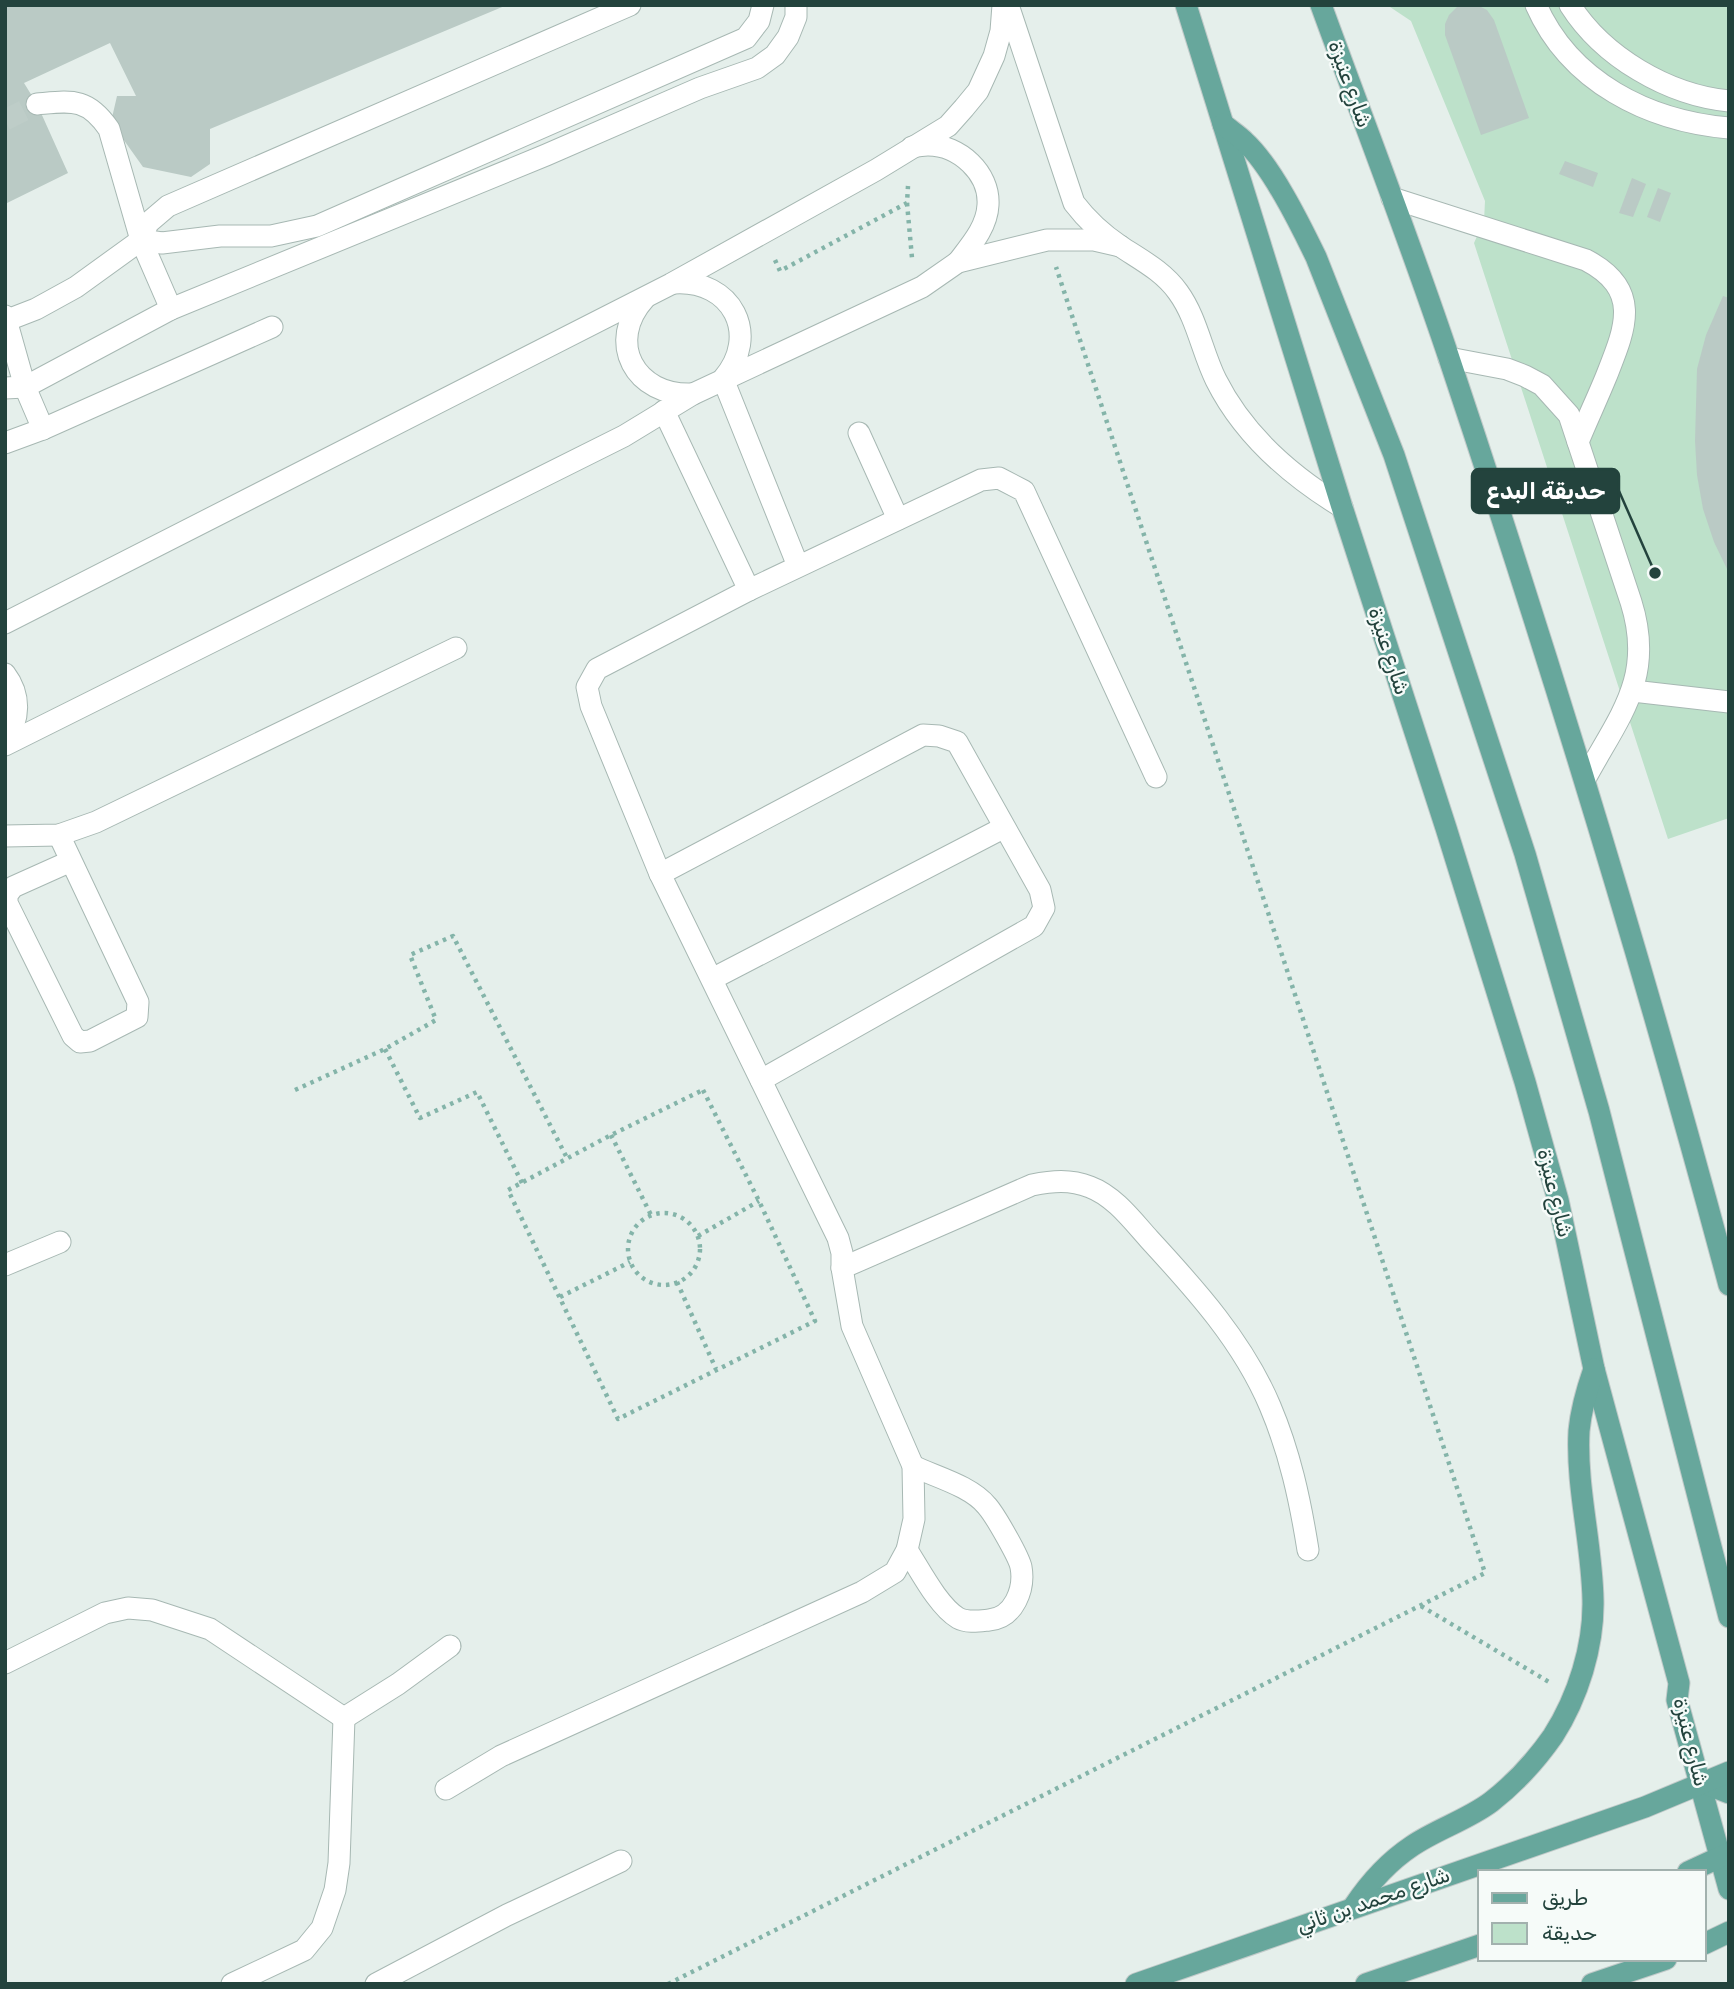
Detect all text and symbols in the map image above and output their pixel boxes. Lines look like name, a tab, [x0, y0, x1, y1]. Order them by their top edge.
street label: شارع عنيزة	[1321, 37, 1378, 131]
callout: حديقة البدع	[1472, 469, 1619, 513]
text: حديقة البدع	[1486, 477, 1606, 508]
street label: شارع عنيزة	[1362, 604, 1415, 698]
street label: شارع عنيزة	[1530, 1146, 1579, 1240]
street label: شارع عنيزة	[1666, 1695, 1715, 1789]
street label: شارع محمد بن ثاني	[1293, 1861, 1454, 1941]
legend	[1478, 1870, 1706, 1961]
text: طريق	[1542, 1885, 1588, 1910]
text: حديقة	[1542, 1920, 1597, 1945]

